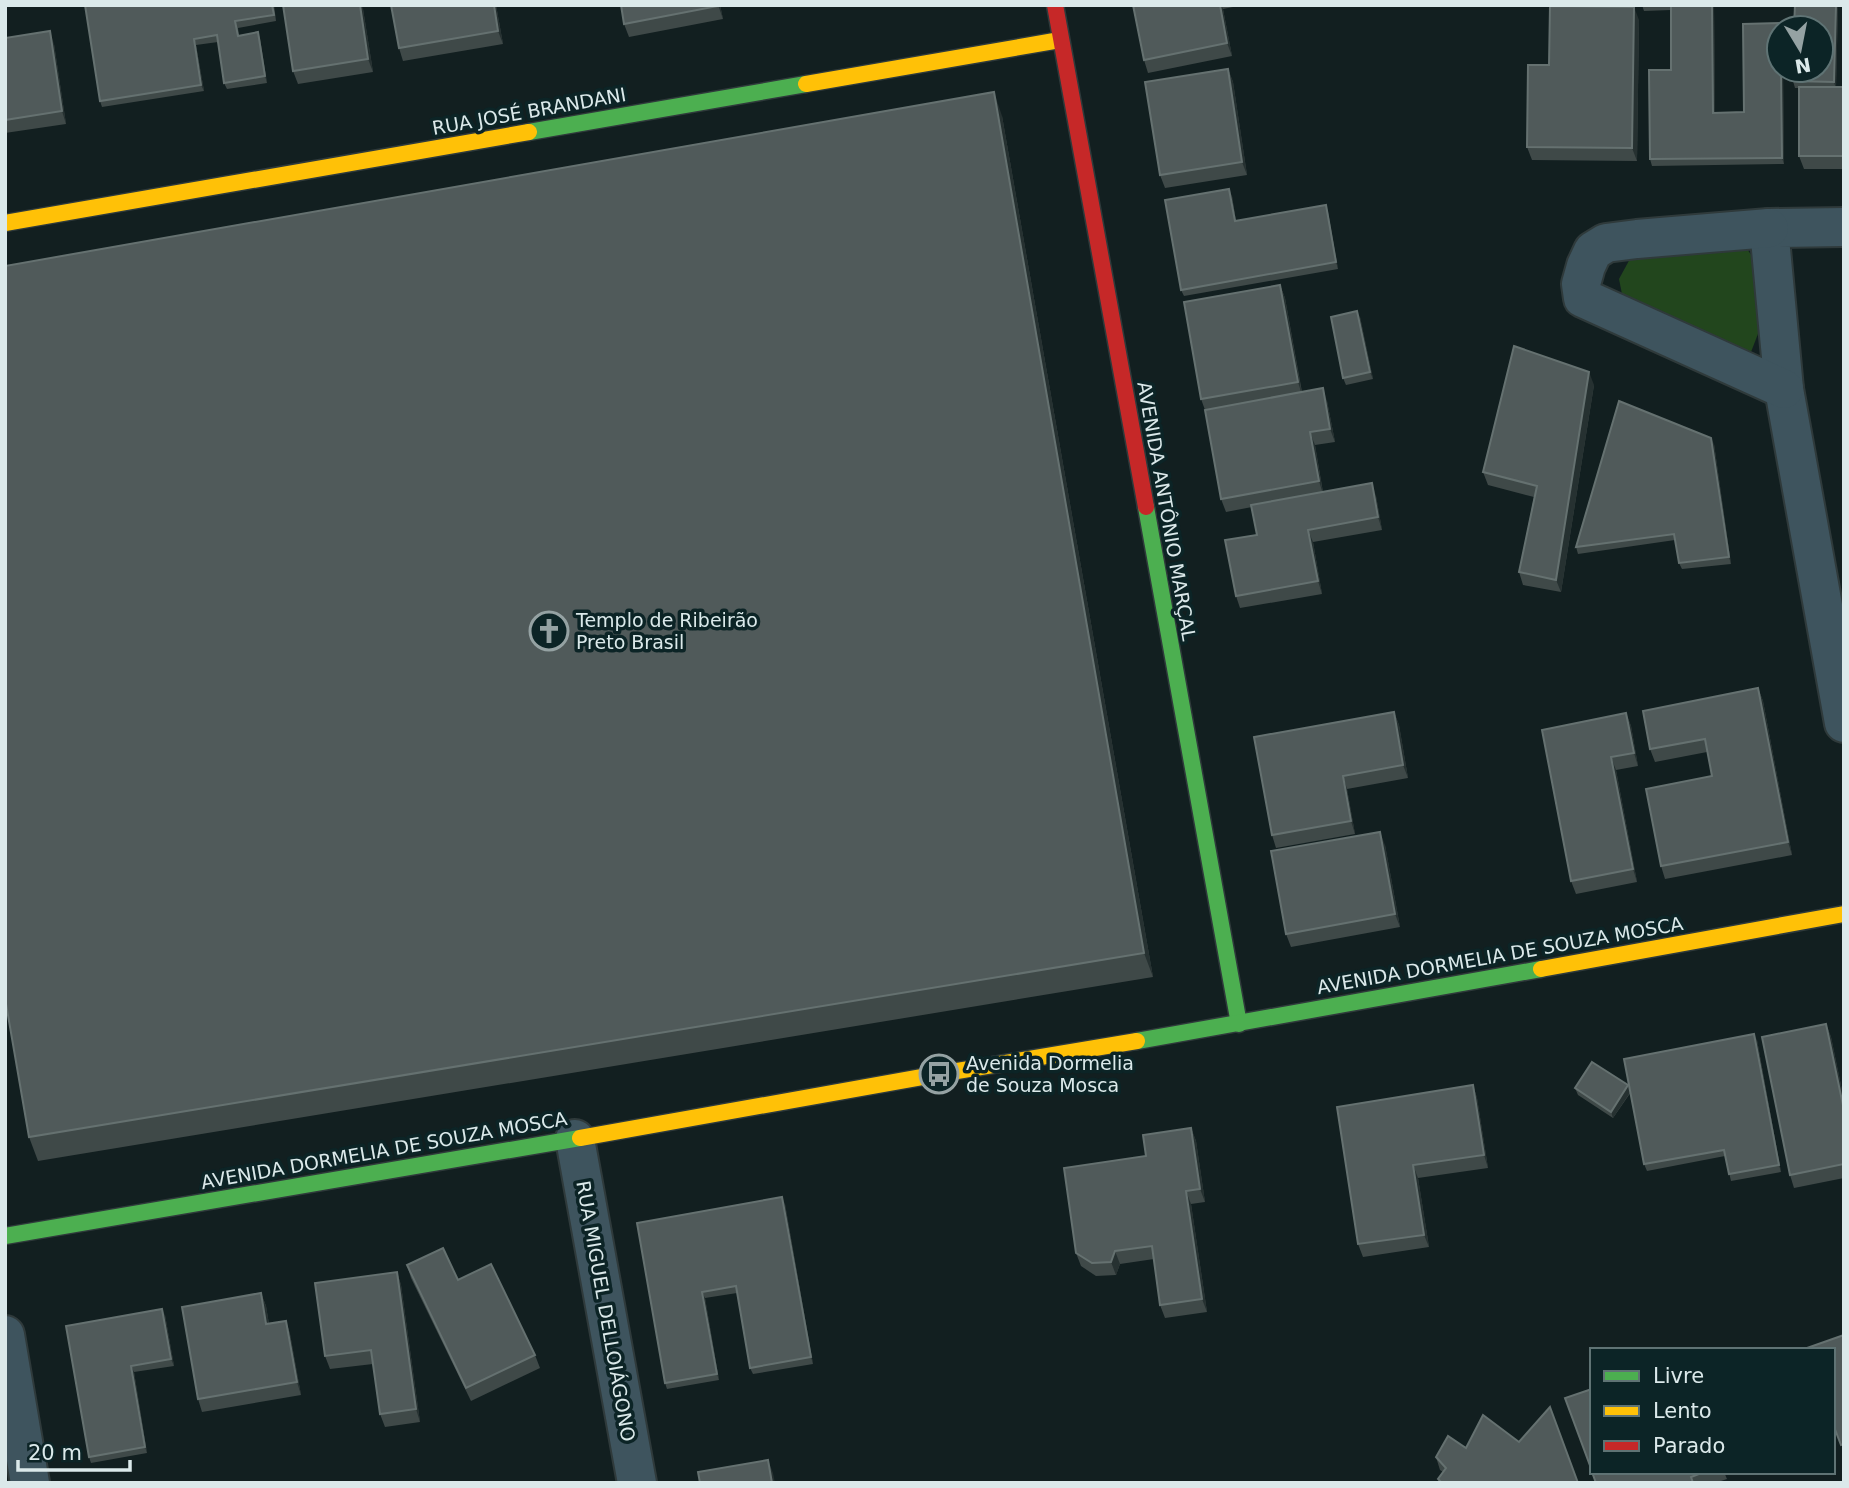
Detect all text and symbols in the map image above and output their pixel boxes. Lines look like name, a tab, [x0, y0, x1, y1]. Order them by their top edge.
north arrow	[1765, 14, 1835, 84]
text: N	[1793, 54, 1813, 78]
street label: RUA JOSÉ BRANDANI	[430, 83, 628, 139]
street label: AVENIDA ANTÔNIO MARÇAL	[1133, 379, 1202, 643]
place label: Templo de Ribeirão Preto Brasil	[575, 609, 758, 653]
church icon: Templo de Ribeirão Preto Brasil	[528, 610, 570, 652]
street label: AVENIDA DORMELIA DE SOUZA MOSCA	[1315, 912, 1685, 998]
place label: Avenida Dormelia de Souza Mosca	[966, 1052, 1134, 1096]
bus stop icon: Avenida Dormelia de Souza Mosca	[918, 1053, 960, 1095]
street label: AVENIDA DORMELIA DE SOUZA MOSCA	[199, 1107, 569, 1193]
street label: RUA MIGUEL DELLOIÁGONO	[572, 1179, 640, 1443]
legend	[1590, 1348, 1835, 1474]
text: Livre	[1653, 1364, 1704, 1388]
text: Lento	[1653, 1399, 1712, 1423]
scale bar	[18, 1428, 130, 1472]
text: Parado	[1653, 1434, 1725, 1458]
text: 20 m	[28, 1441, 82, 1465]

